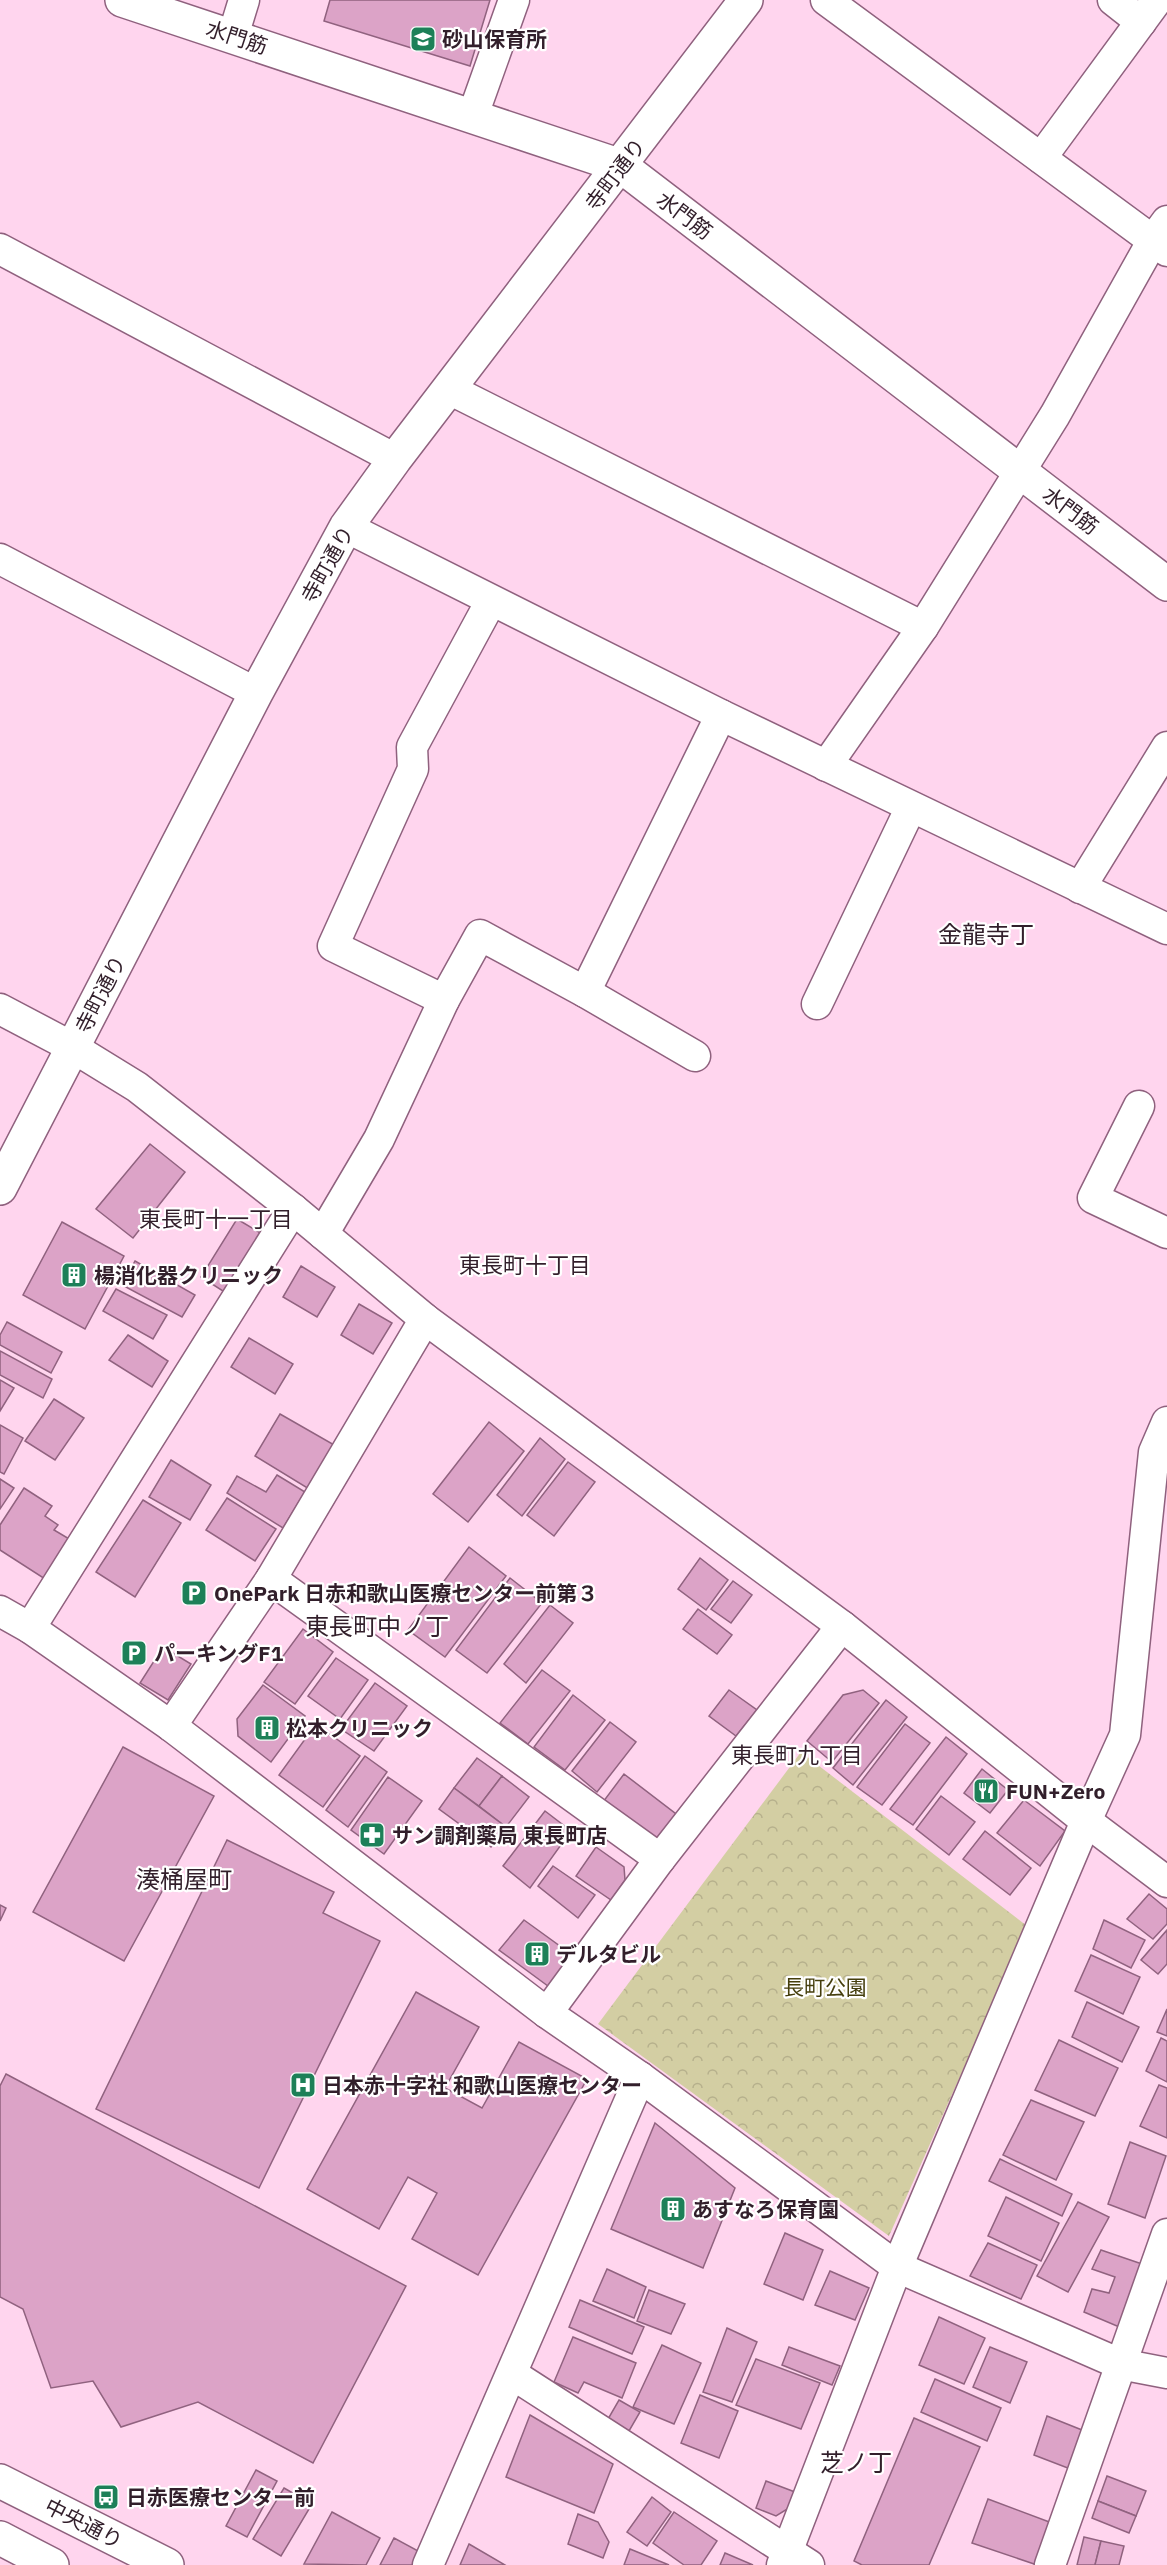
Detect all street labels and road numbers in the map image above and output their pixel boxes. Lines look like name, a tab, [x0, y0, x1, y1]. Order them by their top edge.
street label: 水門筋	[203, 14, 271, 60]
street label: 寺町通り	[579, 132, 651, 216]
street label: 水門筋	[651, 185, 719, 245]
street label: 水門筋	[1037, 480, 1105, 540]
street label: 寺町通り	[294, 520, 360, 608]
street label: 寺町通り	[68, 950, 132, 1038]
street label: 中央通り	[40, 2491, 128, 2555]

